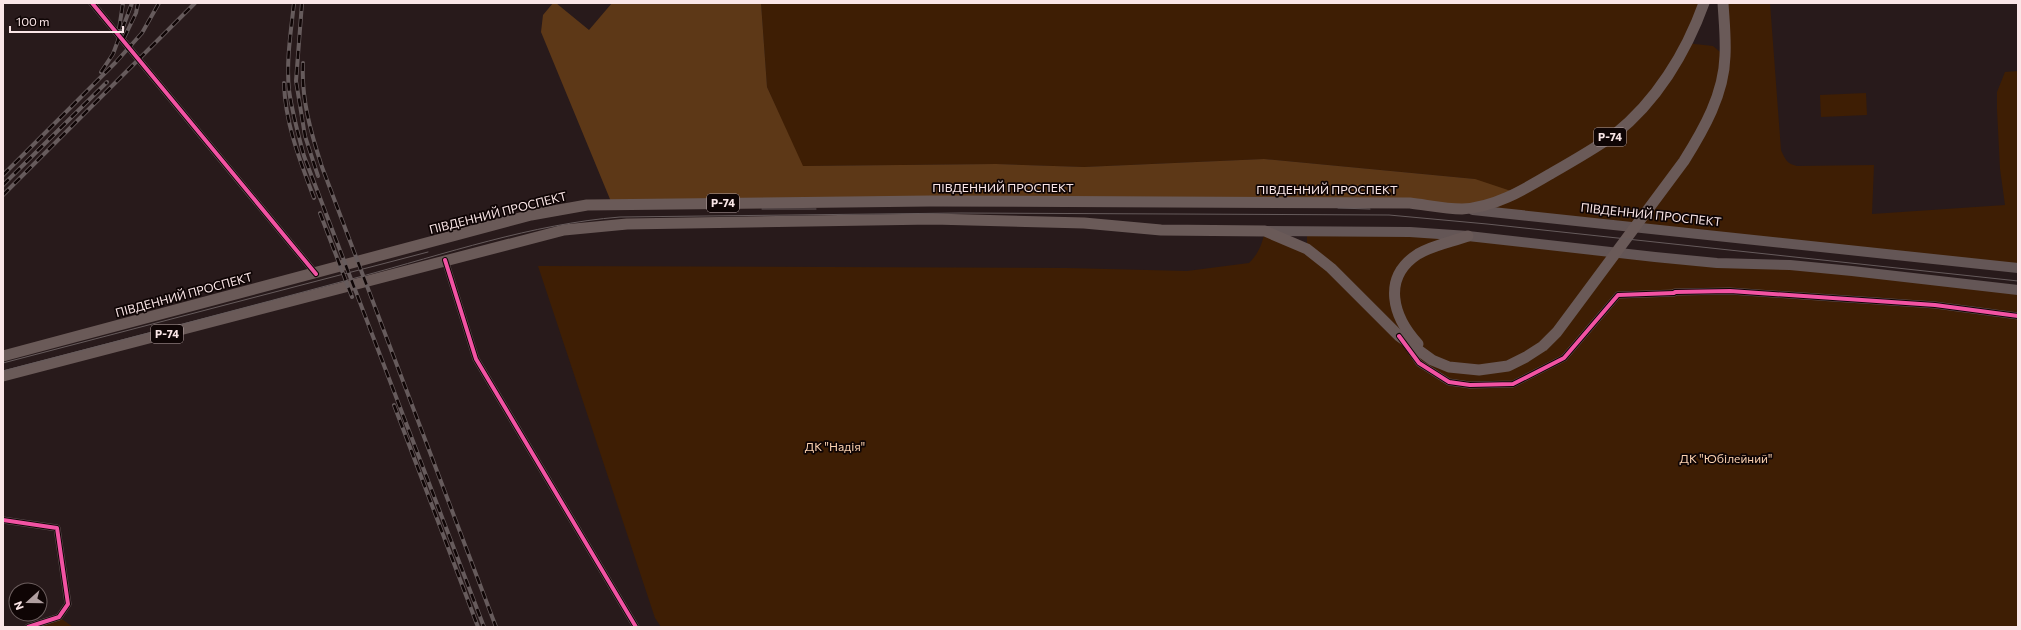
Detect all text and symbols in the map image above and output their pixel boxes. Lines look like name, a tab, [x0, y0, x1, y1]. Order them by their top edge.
scale bar	[10, 8, 123, 34]
text: 100 m	[16, 14, 50, 28]
road number: Р-74	[1594, 128, 1626, 146]
street label: ПІВДЕННИЙ ПРОСПЕКТ	[932, 180, 1074, 194]
street label: ПІВДЕННИЙ ПРОСПЕКТ	[1256, 182, 1398, 196]
street label: ПІВДЕННИЙ ПРОСПЕКТ	[428, 188, 568, 236]
road number: Р-74	[707, 194, 739, 212]
street label: ПІВДЕННИЙ ПРОСПЕКТ	[1580, 200, 1722, 228]
street label: ПІВДЕННИЙ ПРОСПЕКТ	[114, 269, 254, 319]
road number: Р-74	[151, 325, 183, 343]
park label: ДК "Надія"	[805, 439, 865, 453]
park label: ДК "Юбілейний"	[1680, 451, 1772, 465]
north arrow	[8, 582, 48, 622]
text: N	[11, 600, 26, 612]

